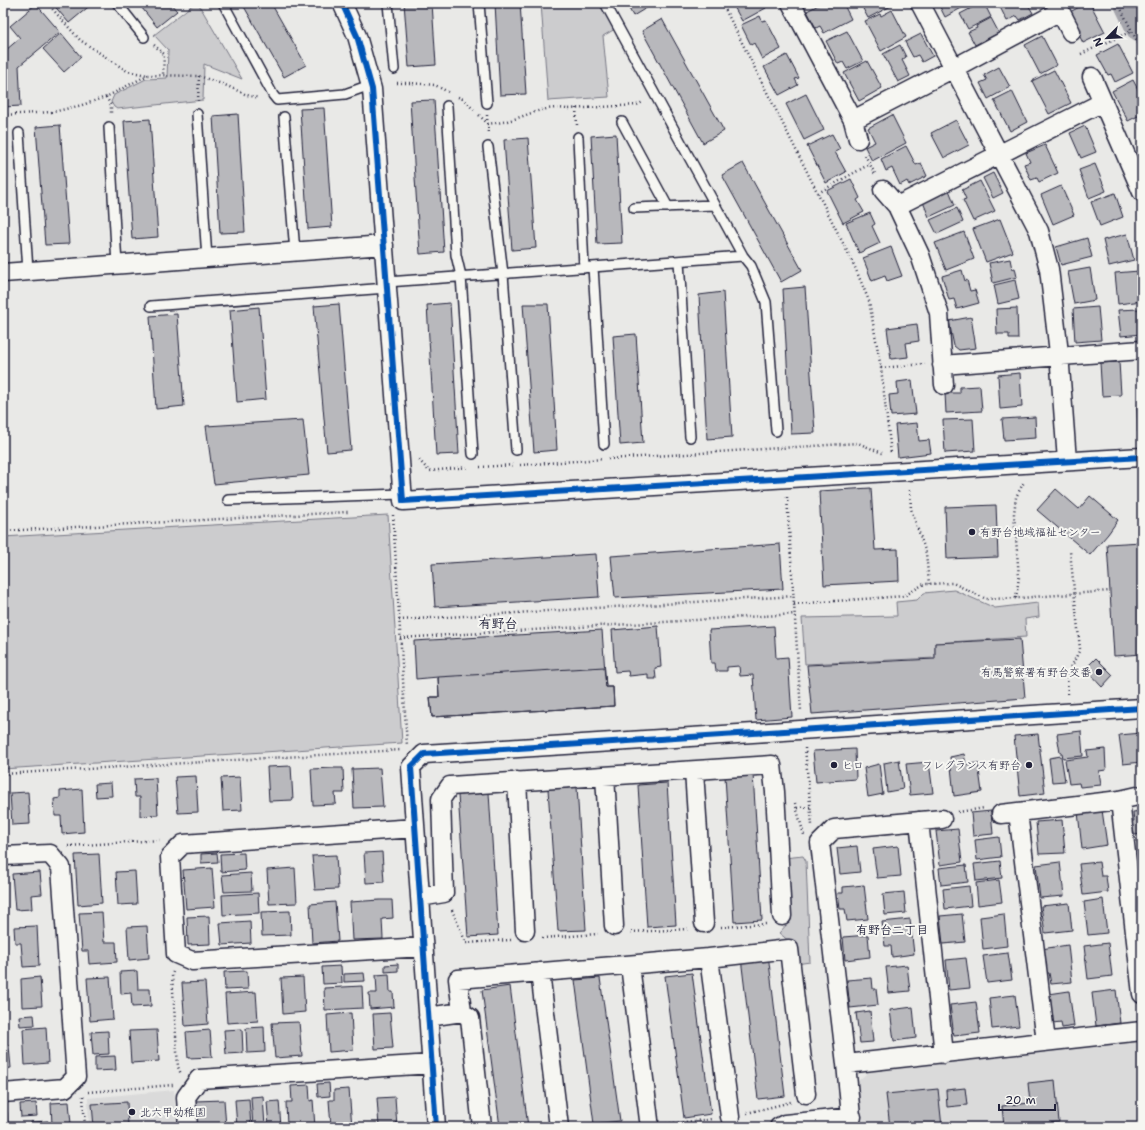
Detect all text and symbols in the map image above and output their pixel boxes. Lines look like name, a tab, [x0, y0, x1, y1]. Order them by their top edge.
north arrow	[1087, 18, 1127, 58]
text: N	[1090, 35, 1107, 49]
place label: 有野台地域福祉センター	[980, 525, 1101, 540]
marker: 有野台地域福祉センター	[967, 527, 977, 537]
district label: 有野台	[478, 615, 518, 632]
place label: 有馬警察署有野台交番	[981, 665, 1091, 680]
marker: 有馬警察署有野台交番	[1094, 667, 1104, 677]
place label: ヒロ	[842, 758, 864, 773]
place label: フレグランス有野台	[922, 758, 1021, 773]
marker: ヒロ	[829, 760, 839, 770]
marker: フレグランス有野台	[1024, 760, 1034, 770]
district label: 有野台二丁目	[856, 922, 928, 938]
scale bar	[999, 1086, 1055, 1112]
text: 20 m	[1005, 1092, 1036, 1108]
place label: 北六甲幼稚園	[140, 1105, 206, 1120]
marker: 北六甲幼稚園	[127, 1107, 137, 1117]

